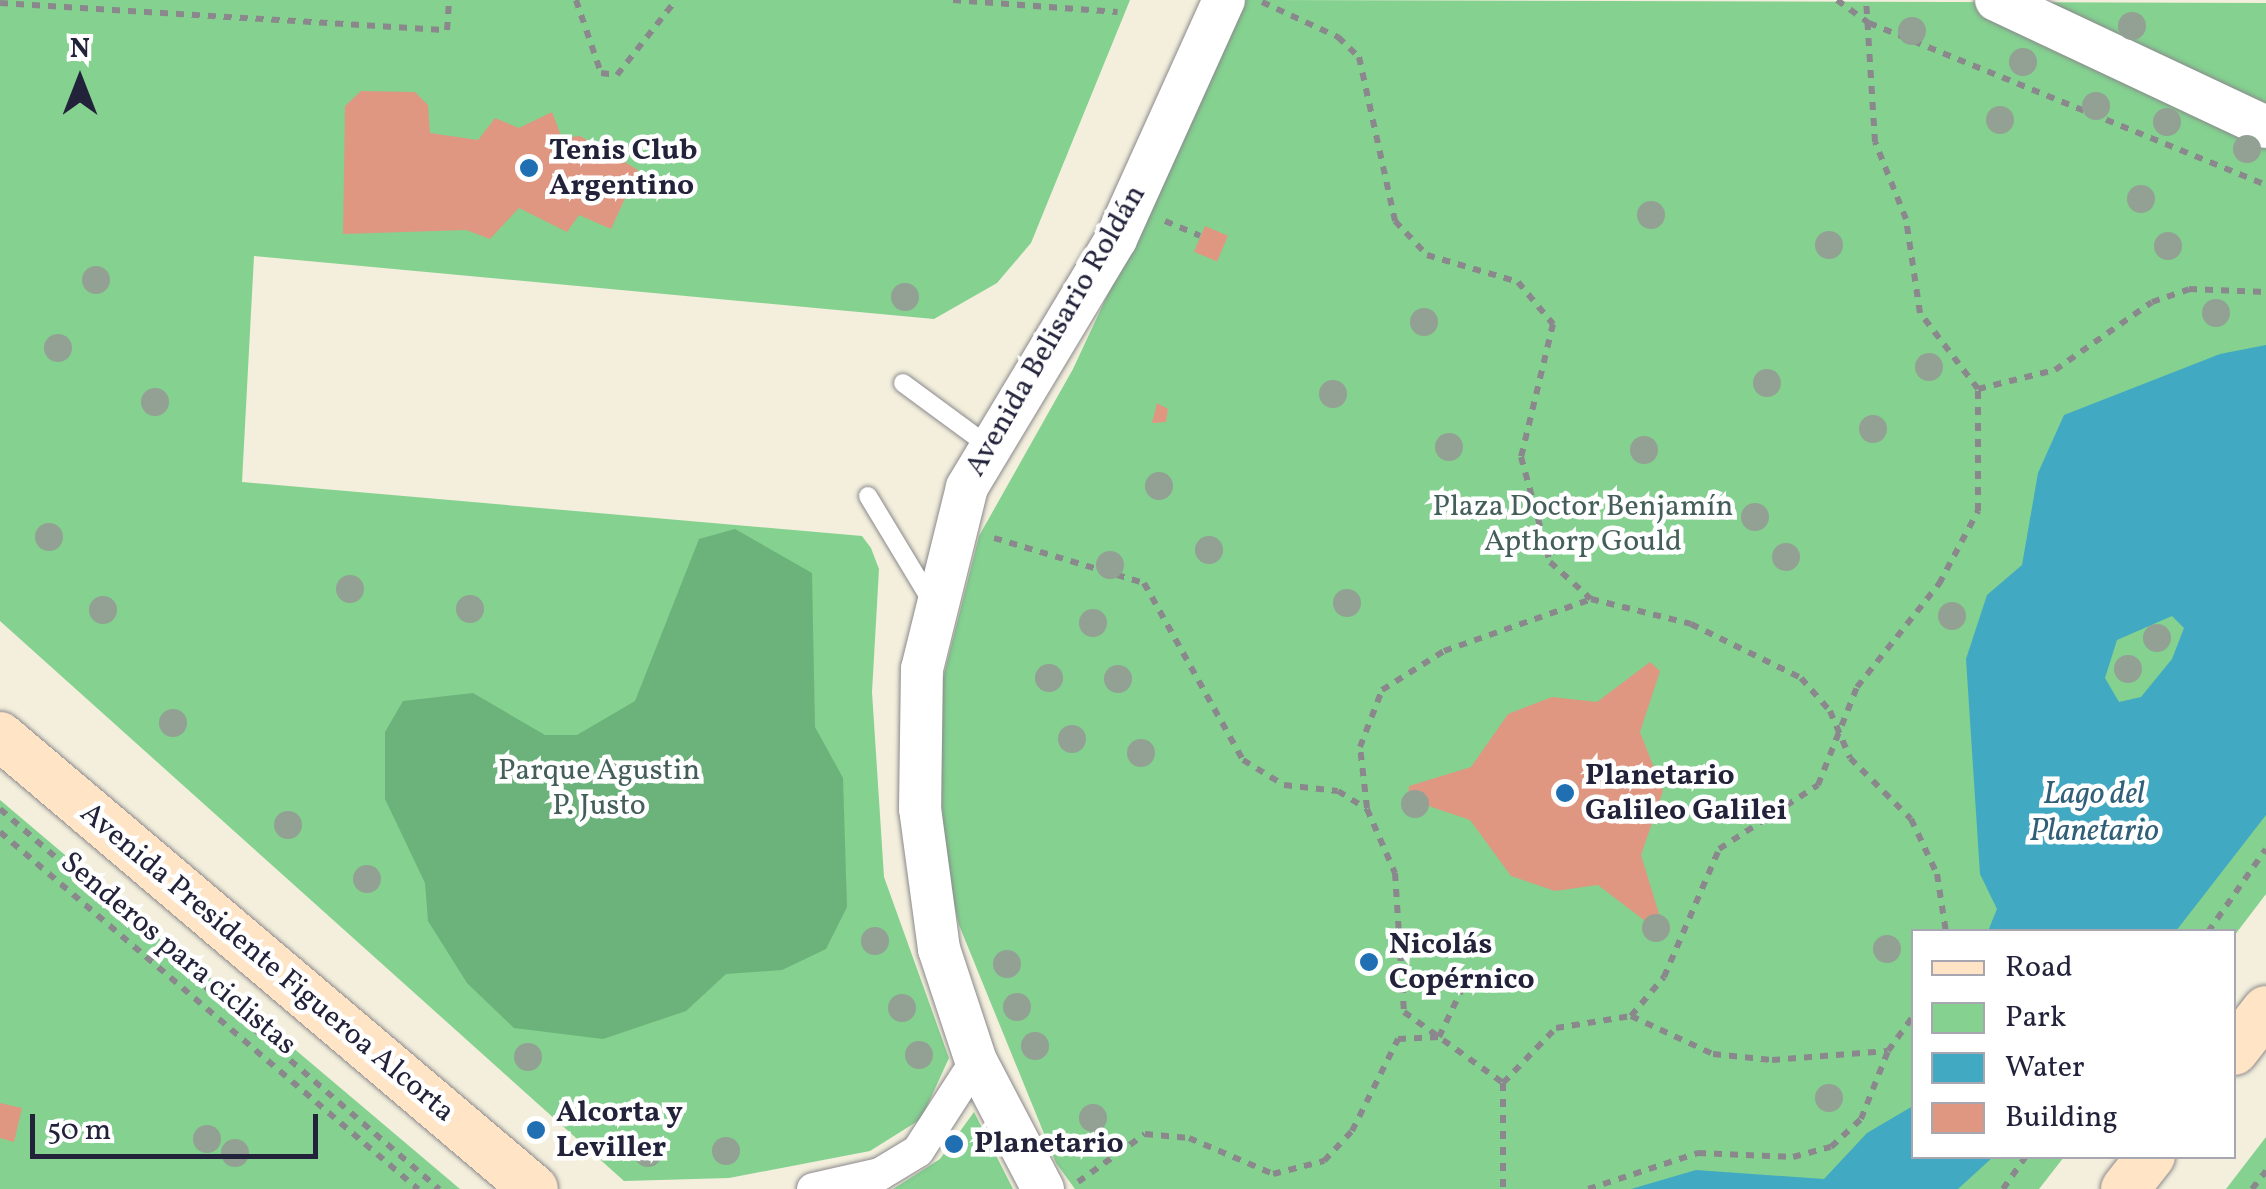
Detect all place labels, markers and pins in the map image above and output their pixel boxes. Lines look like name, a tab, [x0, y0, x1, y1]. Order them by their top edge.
place label: Tenis Club Argentino	[549, 133, 697, 204]
marker: Tenis Club Argentino	[518, 157, 540, 179]
place label: Planetario Galileo Galilei	[1585, 758, 1787, 828]
marker: Planetario Galileo Galilei	[1554, 782, 1576, 804]
place label: Nicolás Copérnico	[1389, 927, 1535, 998]
marker: Nicolás Copérnico	[1358, 951, 1380, 973]
place label: Alcorta y Leviller	[556, 1095, 683, 1166]
marker: Alcorta y Leviller	[525, 1119, 547, 1141]
place label: Planetario	[974, 1126, 1124, 1162]
marker: Planetario	[943, 1133, 965, 1155]

